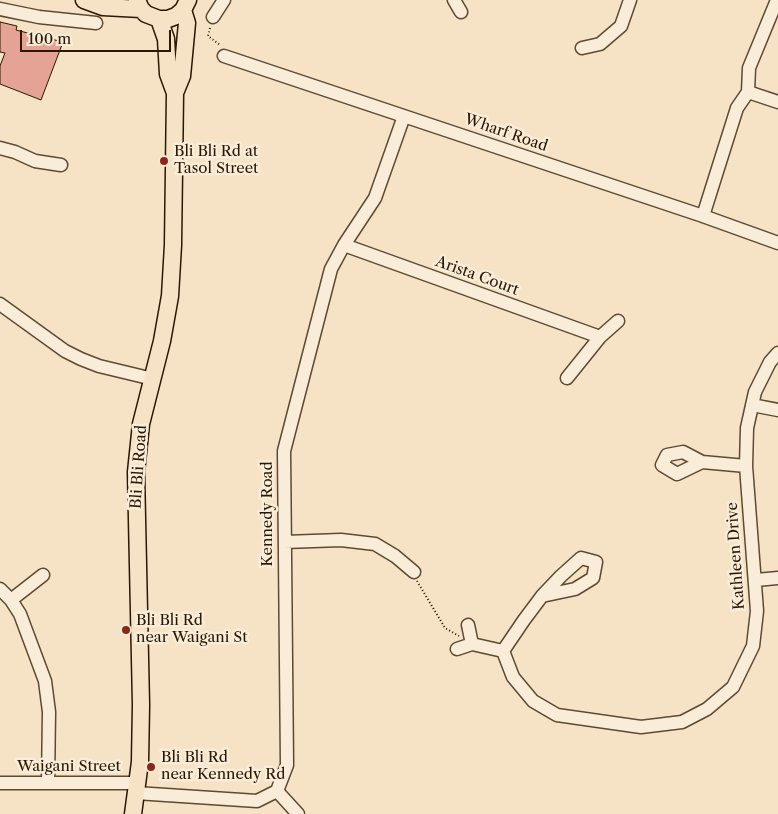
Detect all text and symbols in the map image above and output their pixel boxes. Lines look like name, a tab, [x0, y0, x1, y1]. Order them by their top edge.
scale bar	[22, 20, 174, 52]
text: 100 m	[28, 29, 71, 48]
street label: Wharf Road	[462, 110, 550, 156]
place label: Bli Bli Rd at Tasol Street	[174, 143, 258, 178]
marker: Bli Bli Rd at Tasol Street	[158, 155, 170, 167]
street label: Arista Court	[433, 253, 521, 299]
street label: Bli Bli Road	[127, 425, 151, 509]
street label: Kennedy Road	[259, 461, 277, 567]
street label: Kathleen Drive	[723, 502, 749, 610]
place label: Bli Bli Rd near Waigani St	[136, 612, 248, 647]
marker: Bli Bli Rd near Waigani St	[120, 624, 132, 636]
place label: Bli Bli Rd near Kennedy Rd	[161, 749, 285, 784]
street label: Waigani Street	[17, 758, 121, 776]
marker: Bli Bli Rd near Kennedy Rd	[145, 761, 157, 773]

